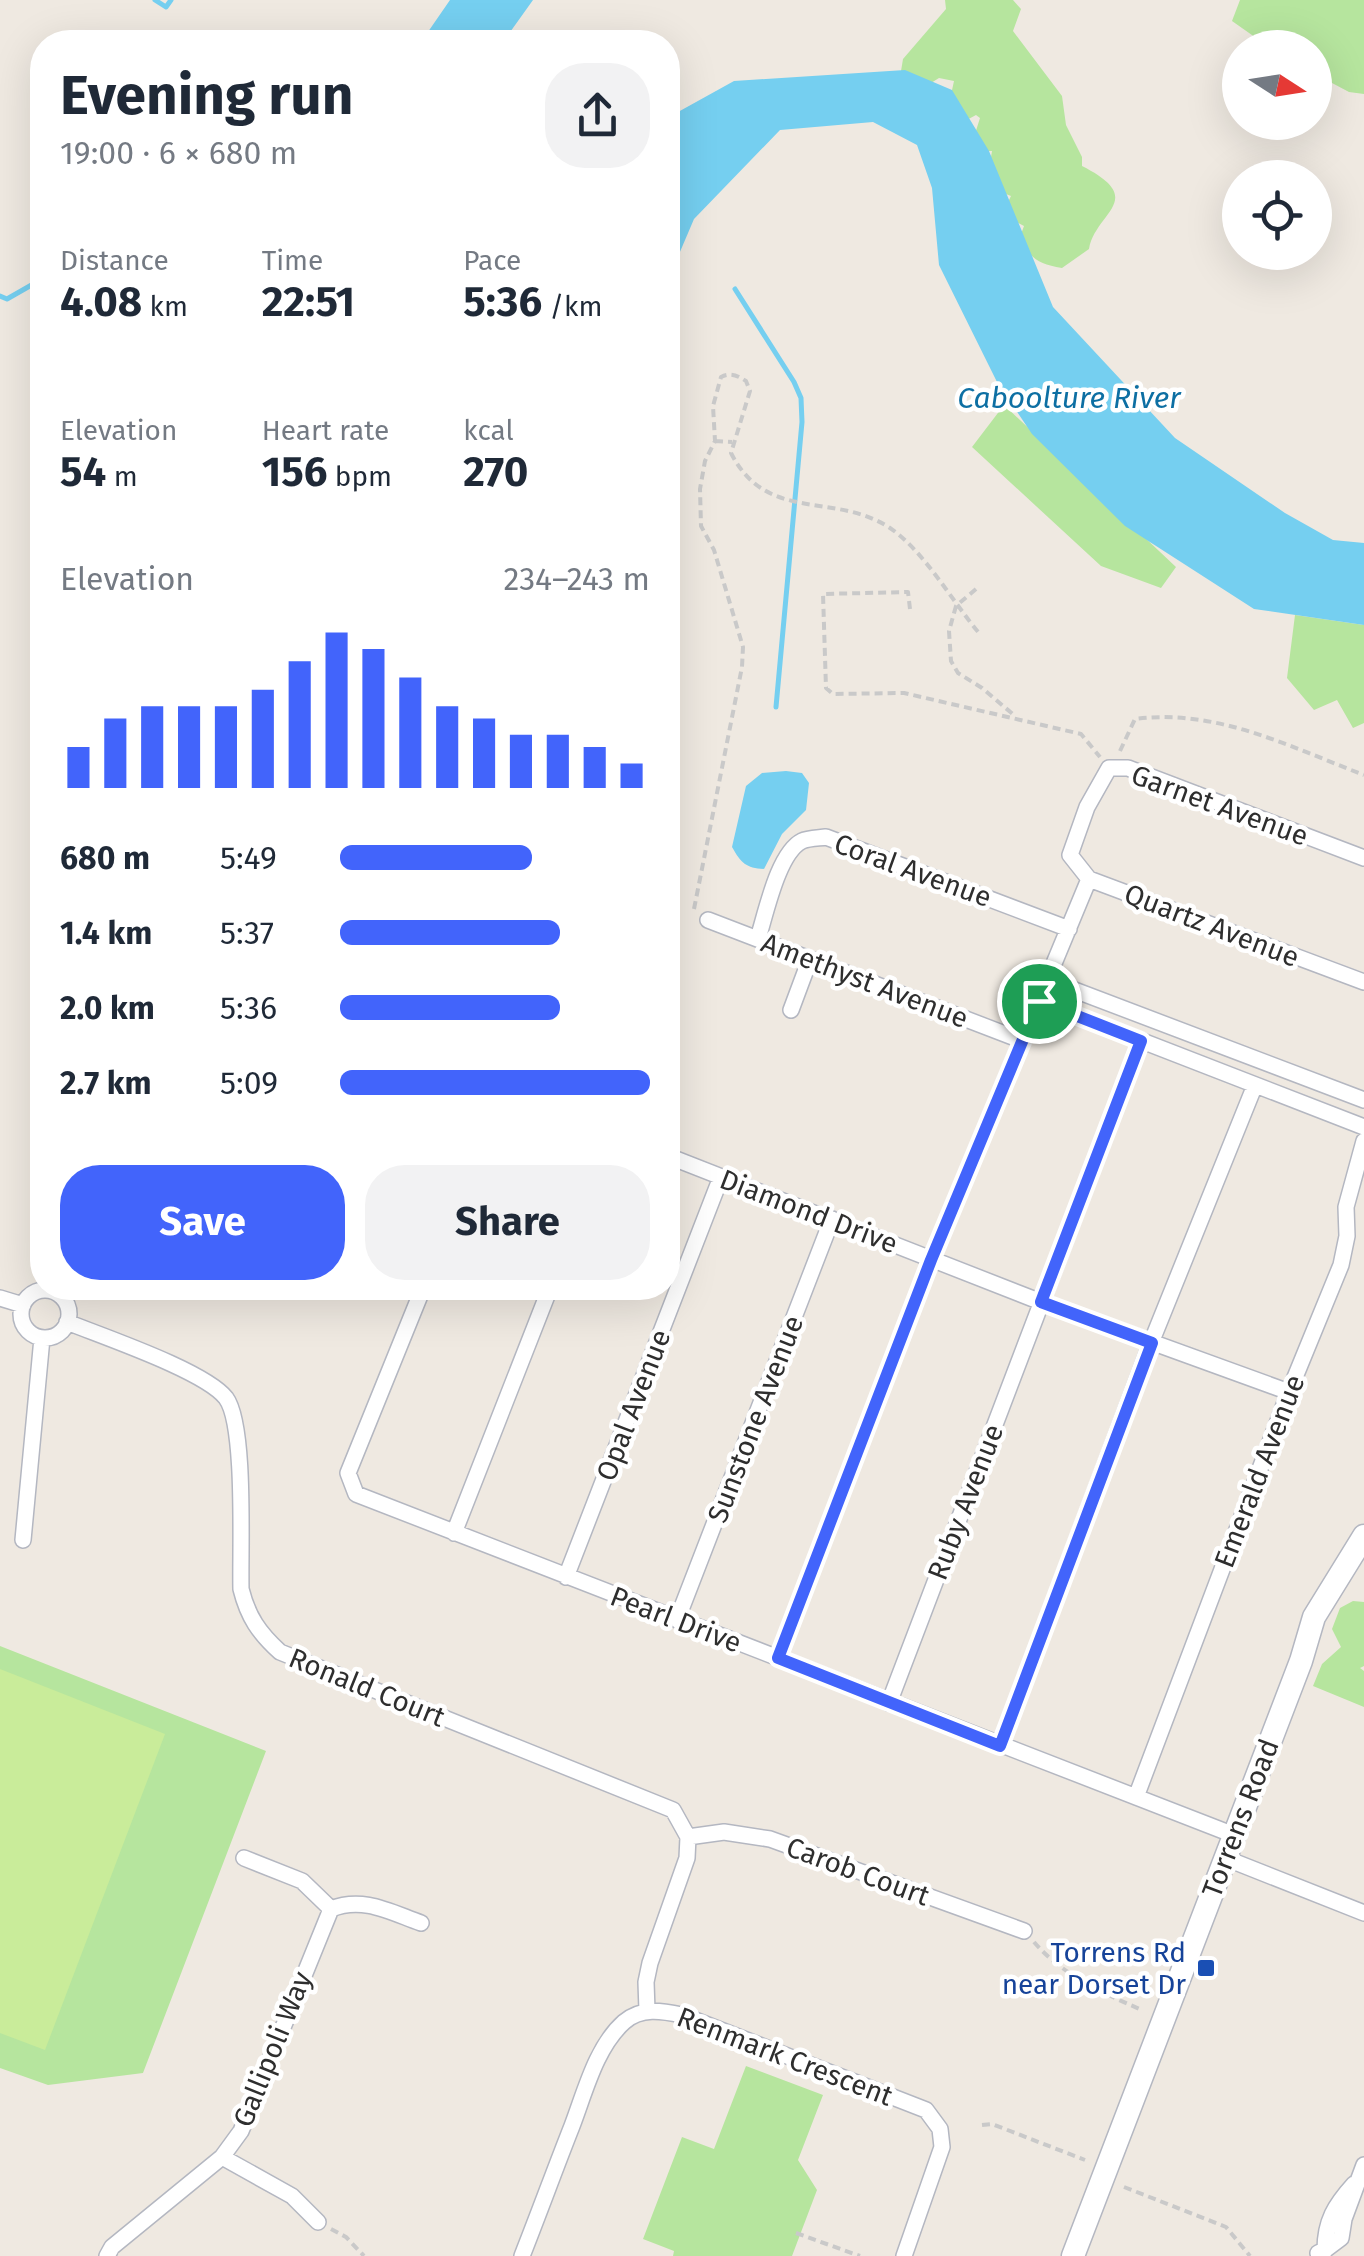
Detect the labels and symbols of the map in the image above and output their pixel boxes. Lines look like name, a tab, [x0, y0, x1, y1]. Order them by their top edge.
north arrow	[1222, 30, 1332, 140]
water label: Caboolture River	[957, 380, 1182, 416]
street label: Garnet Avenue	[1127, 758, 1313, 853]
street label: Coral Avenue	[830, 827, 996, 914]
street label: Quartz Avenue	[1120, 877, 1304, 974]
street label: Amethyst Avenue	[757, 926, 973, 1035]
pin	[997, 959, 1082, 1044]
street label: Diamond Drive	[715, 1162, 902, 1261]
street label: Sunstone Avenue	[701, 1311, 810, 1527]
street label: Opal Avenue	[590, 1325, 677, 1485]
street label: Emerald Avenue	[1208, 1370, 1311, 1572]
street label: Ruby Avenue	[921, 1420, 1010, 1585]
street label: Pearl Drive	[606, 1579, 746, 1660]
street label: Ronald Court	[284, 1641, 450, 1734]
street label: Torrens Road	[1195, 1734, 1286, 1902]
street label: Carob Court	[782, 1830, 935, 1913]
place label: Torrens Rd near Dorset Dr	[1002, 1936, 1186, 2001]
marker: Torrens Rd near Dorset Dr	[1195, 1957, 1217, 1979]
street label: Gallipoli Way	[226, 1967, 319, 2132]
street label: Renmark Crescent	[672, 2000, 898, 2113]

